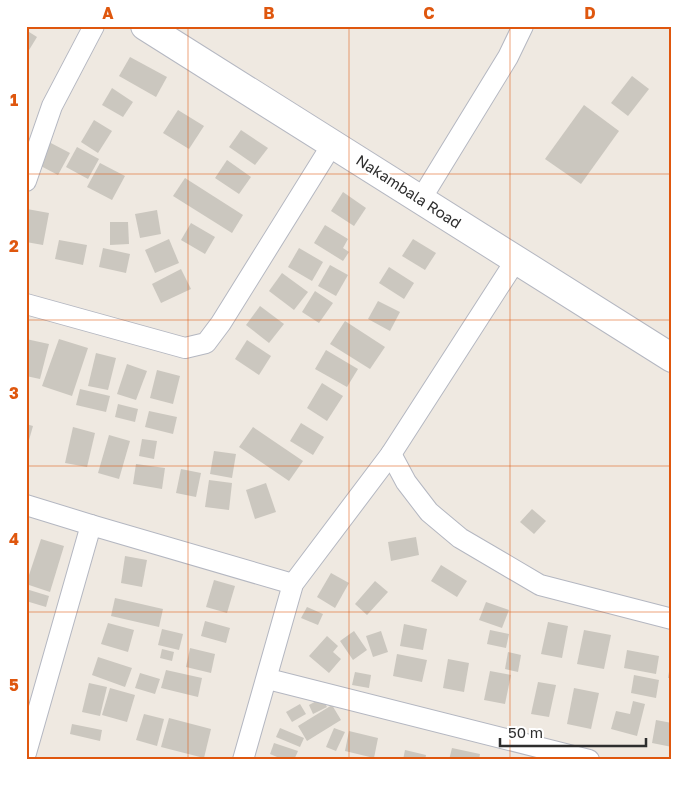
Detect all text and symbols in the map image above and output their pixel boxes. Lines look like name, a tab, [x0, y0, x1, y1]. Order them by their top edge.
text: A	[102, 3, 114, 23]
text: B	[263, 3, 275, 23]
text: C	[423, 3, 435, 23]
text: D	[584, 3, 596, 23]
text: 1	[10, 90, 18, 110]
street label: Nakambala Road	[353, 150, 465, 232]
text: 2	[9, 236, 19, 256]
text: 3	[9, 383, 19, 403]
text: 4	[9, 529, 19, 549]
text: 5	[9, 675, 19, 695]
scale bar	[500, 716, 647, 748]
text: 50 m	[508, 723, 543, 741]

